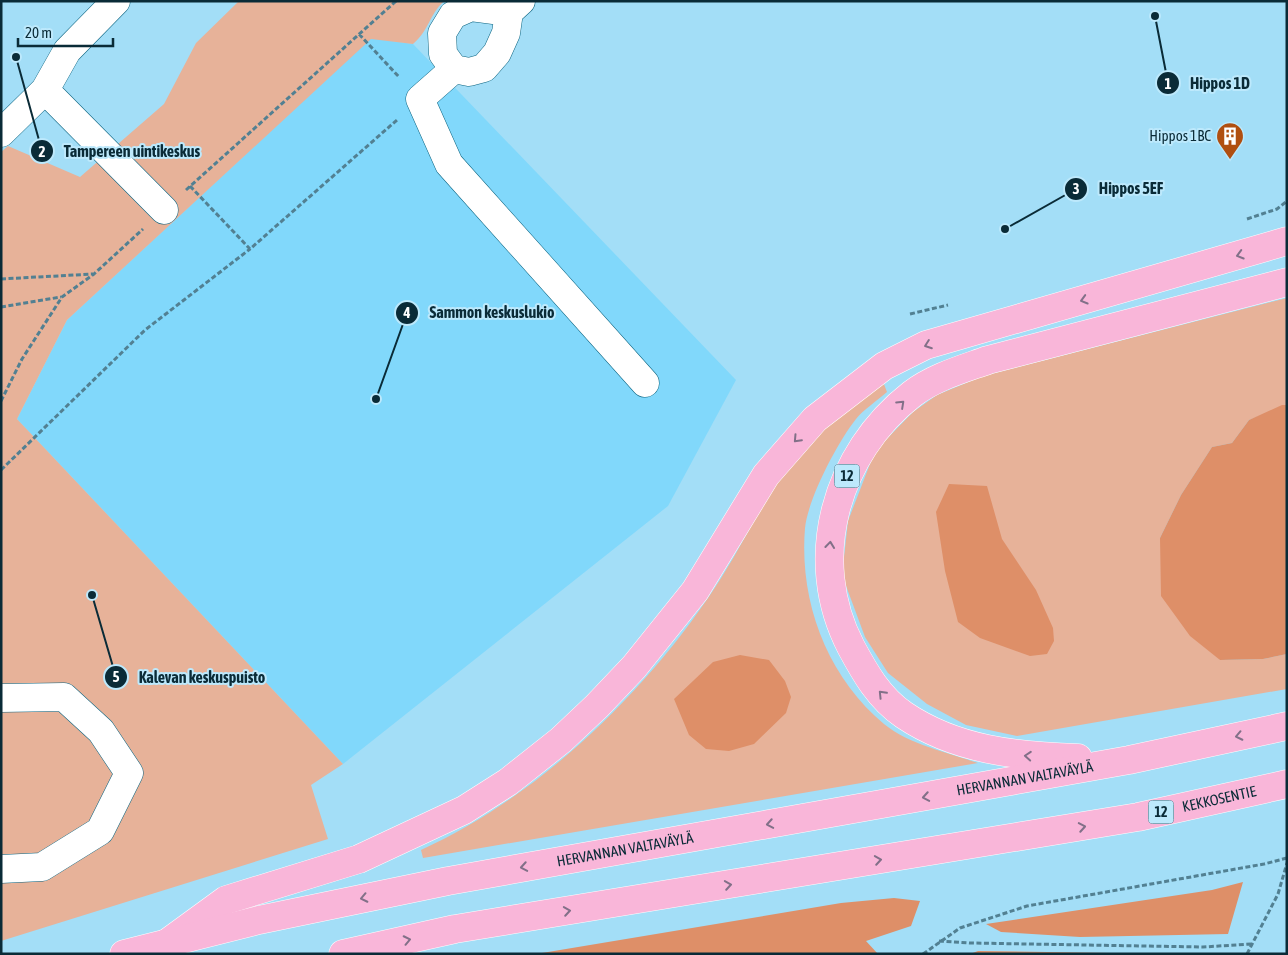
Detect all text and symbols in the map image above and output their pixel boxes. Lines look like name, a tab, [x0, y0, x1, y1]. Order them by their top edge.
scale bar	[18, 15, 112, 47]
text: 20 m	[25, 24, 52, 41]
callout: Hippos 1D	[1155, 68, 1260, 99]
text: Hippos 1D	[1190, 74, 1250, 92]
text: 1	[1164, 75, 1172, 92]
building icon: Hippos 1BC	[1215, 121, 1245, 160]
place label: Hippos 1BC	[1149, 127, 1211, 144]
callout: Tampereen uintikeskus	[29, 136, 211, 167]
text: Tampereen uintikeskus	[64, 142, 201, 160]
text: 2	[38, 143, 46, 160]
callout: Hippos 5EF	[1064, 173, 1173, 204]
text: Hippos 5EF	[1099, 179, 1164, 197]
text: 3	[1072, 180, 1080, 197]
one-way arrow	[1236, 249, 1245, 259]
one-way arrow	[1080, 294, 1088, 304]
callout: Sammon keskuslukio	[395, 297, 565, 328]
text: Sammon keskuslukio	[430, 303, 555, 321]
text: 4	[402, 304, 411, 321]
one-way arrow	[924, 339, 933, 349]
one-way arrow	[896, 401, 905, 410]
one-way arrow	[794, 433, 803, 442]
road number: 12	[834, 464, 860, 488]
one-way arrow	[824, 540, 835, 548]
callout: Kalevan keskuspuisto	[103, 662, 275, 693]
text: 5	[112, 668, 120, 685]
text: Kalevan keskuspuisto	[139, 668, 266, 686]
one-way arrow	[878, 691, 887, 700]
one-way arrow	[1235, 730, 1244, 741]
one-way arrow	[1024, 750, 1032, 761]
street label: HERVANNAN VALTAVÄYLÄ	[955, 757, 1095, 799]
street label: KEKKOSENTIE	[1181, 782, 1258, 815]
one-way arrow	[922, 791, 930, 801]
road number: 12	[1148, 800, 1174, 824]
one-way arrow	[766, 819, 774, 829]
one-way arrow	[1078, 822, 1087, 832]
street label: HERVANNAN VALTAVÄYLÄ	[555, 828, 695, 870]
one-way arrow	[873, 856, 882, 866]
one-way arrow	[519, 862, 528, 872]
one-way arrow	[724, 880, 732, 891]
one-way arrow	[360, 892, 369, 903]
one-way arrow	[563, 907, 572, 917]
one-way arrow	[403, 935, 412, 946]

